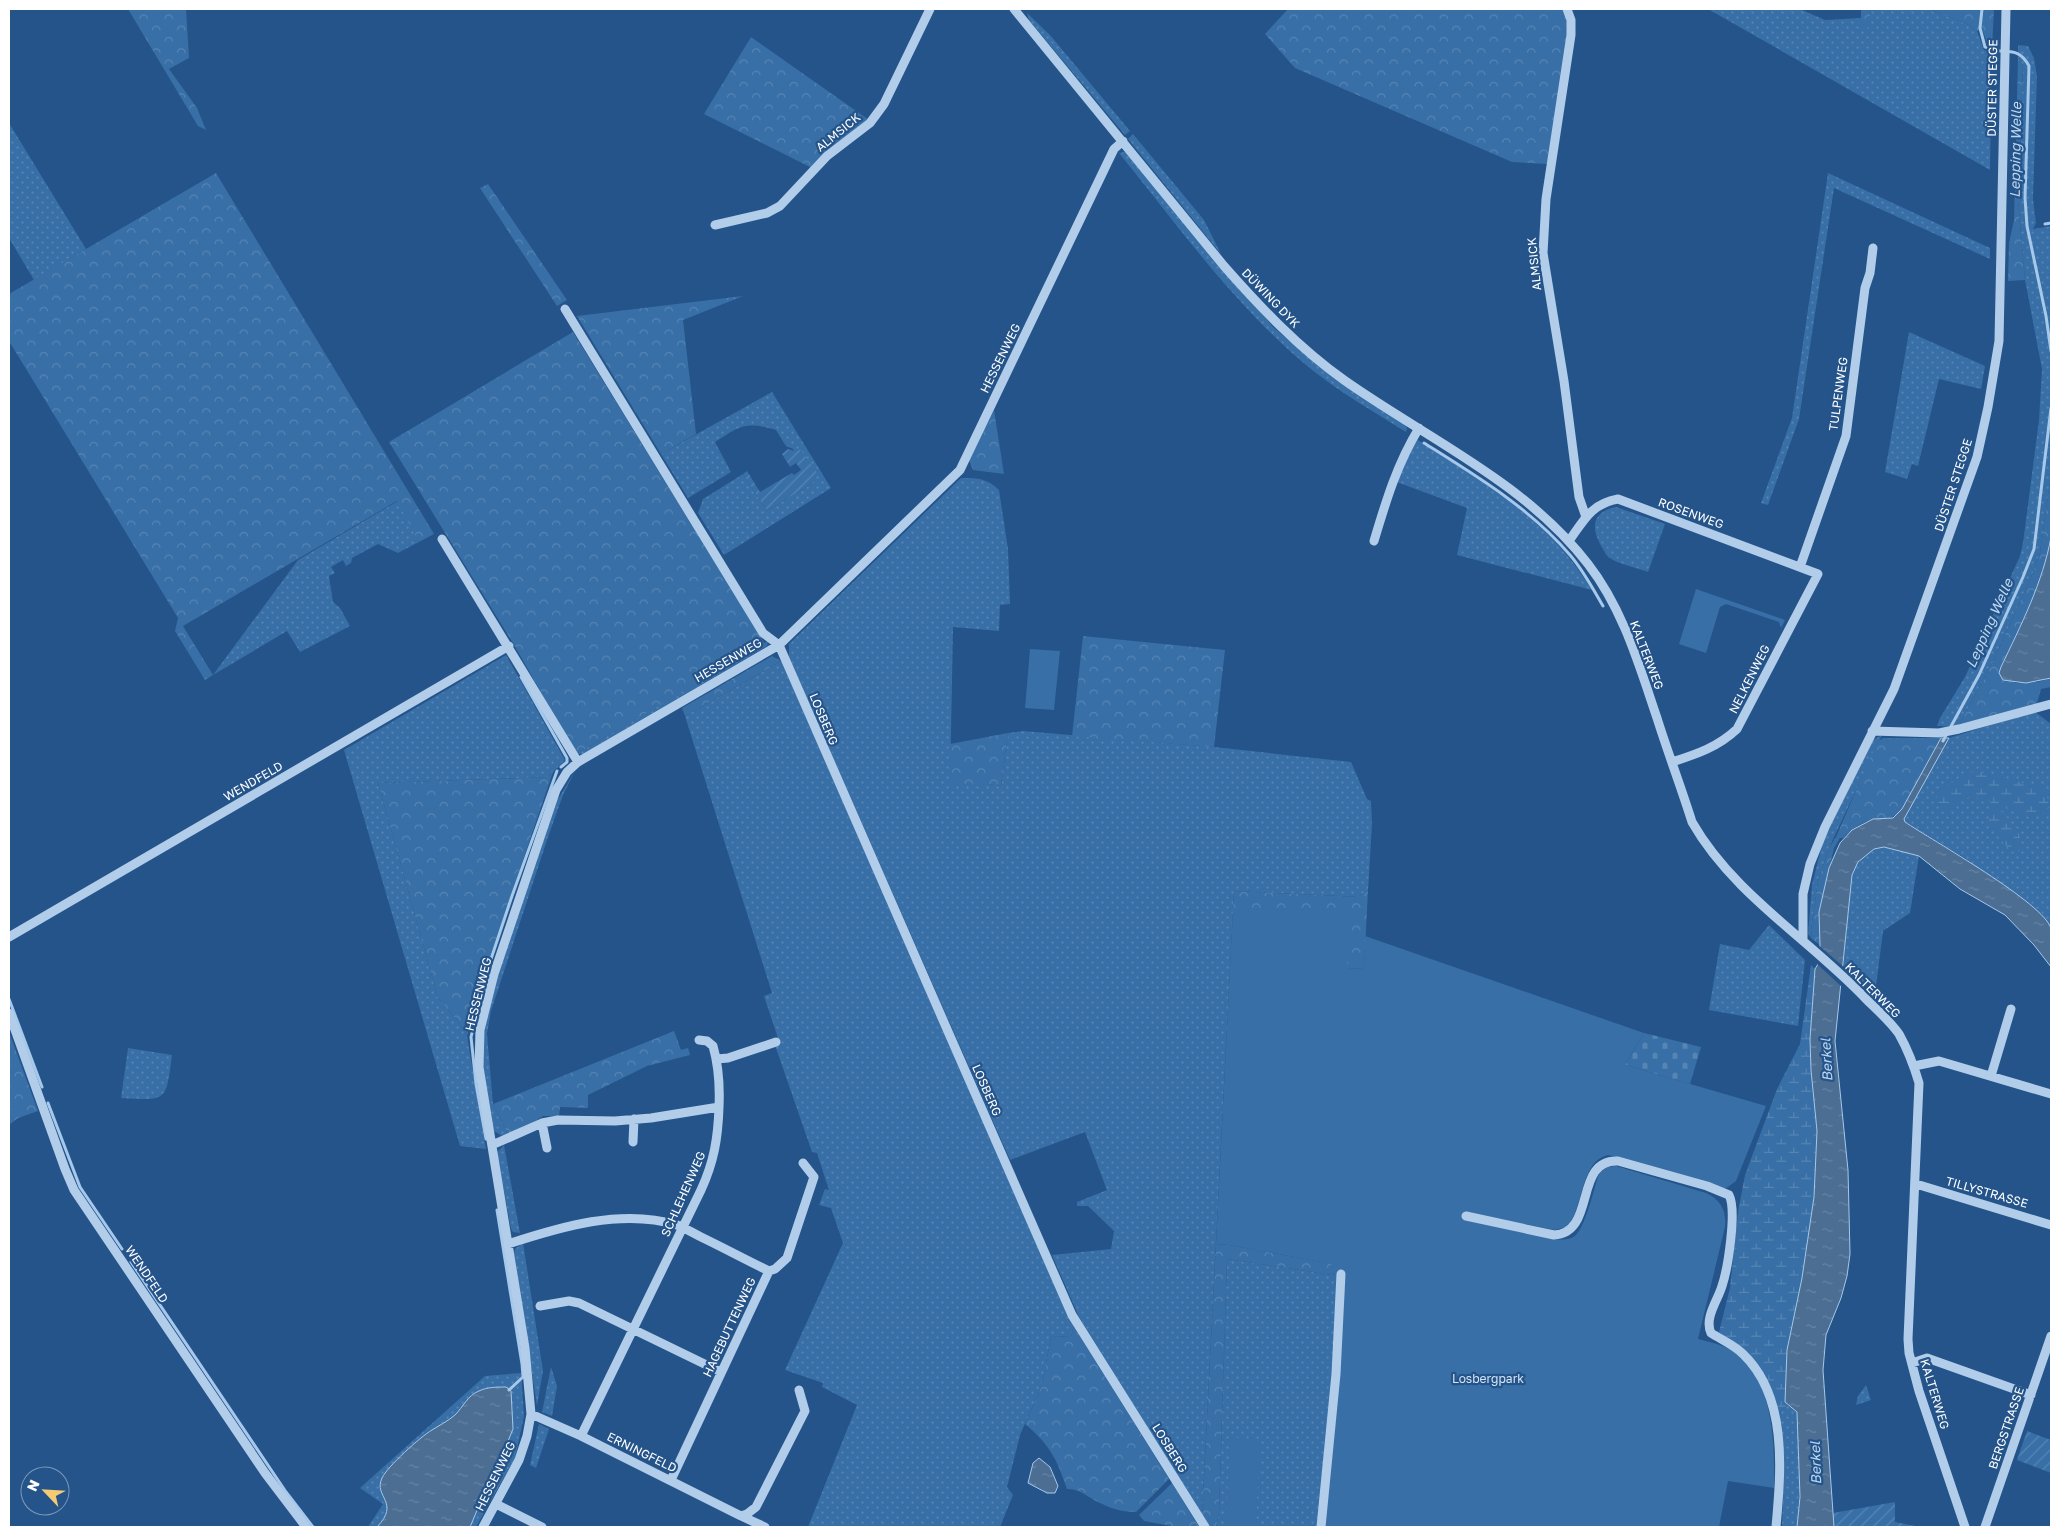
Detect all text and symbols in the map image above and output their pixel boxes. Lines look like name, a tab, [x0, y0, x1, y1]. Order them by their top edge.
street label: DÜSTER STEGGE	[1984, 39, 2000, 137]
water label: Lepping Welle	[2006, 101, 2024, 198]
street label: ALMSICK	[813, 109, 863, 155]
street label: ALMSICK	[1524, 237, 1544, 291]
street label: DÜWING DYK	[1239, 265, 1303, 331]
street label: HESSENWEG	[977, 321, 1023, 395]
street label: TULPENWEG	[1825, 356, 1851, 432]
street label: DÜSTER STEGGE	[1931, 436, 1975, 534]
street label: ROSENWEG	[1656, 494, 1726, 532]
water label: Lepping Welle	[1962, 575, 2017, 670]
street label: KALTERWEG	[1627, 618, 1667, 692]
street label: HESSENWEG	[692, 635, 764, 685]
street label: NELKENWEG	[1725, 642, 1773, 716]
street label: LOSBERG	[806, 691, 842, 747]
street label: WENDFELD	[221, 758, 285, 804]
street label: HESSENWEG	[462, 956, 494, 1032]
street label: KALTERWEG	[1842, 959, 1904, 1021]
water label: Berkel	[1816, 1037, 1836, 1082]
street label: LOSBERG	[969, 1062, 1005, 1118]
street label: SCHLEHENWEG	[657, 1149, 709, 1239]
street label: TILLYSTRASSE	[1944, 1173, 2030, 1211]
street label: WENDFELD	[122, 1242, 172, 1306]
street label: HAGEBUTTENWEG	[699, 1275, 759, 1379]
street label: KALTERWEG	[1917, 1357, 1953, 1431]
park label: Losbergpark	[1452, 1371, 1524, 1386]
street label: BERGSTRASSE	[1985, 1385, 2027, 1471]
street label: LOSBERG	[1149, 1421, 1191, 1475]
street label: ERNINGFELD	[605, 1429, 679, 1475]
street label: HESSENWEG	[472, 1439, 518, 1513]
water label: Berkel	[1806, 1441, 1824, 1485]
north arrow	[20, 1466, 70, 1516]
text: N	[23, 1477, 43, 1494]

